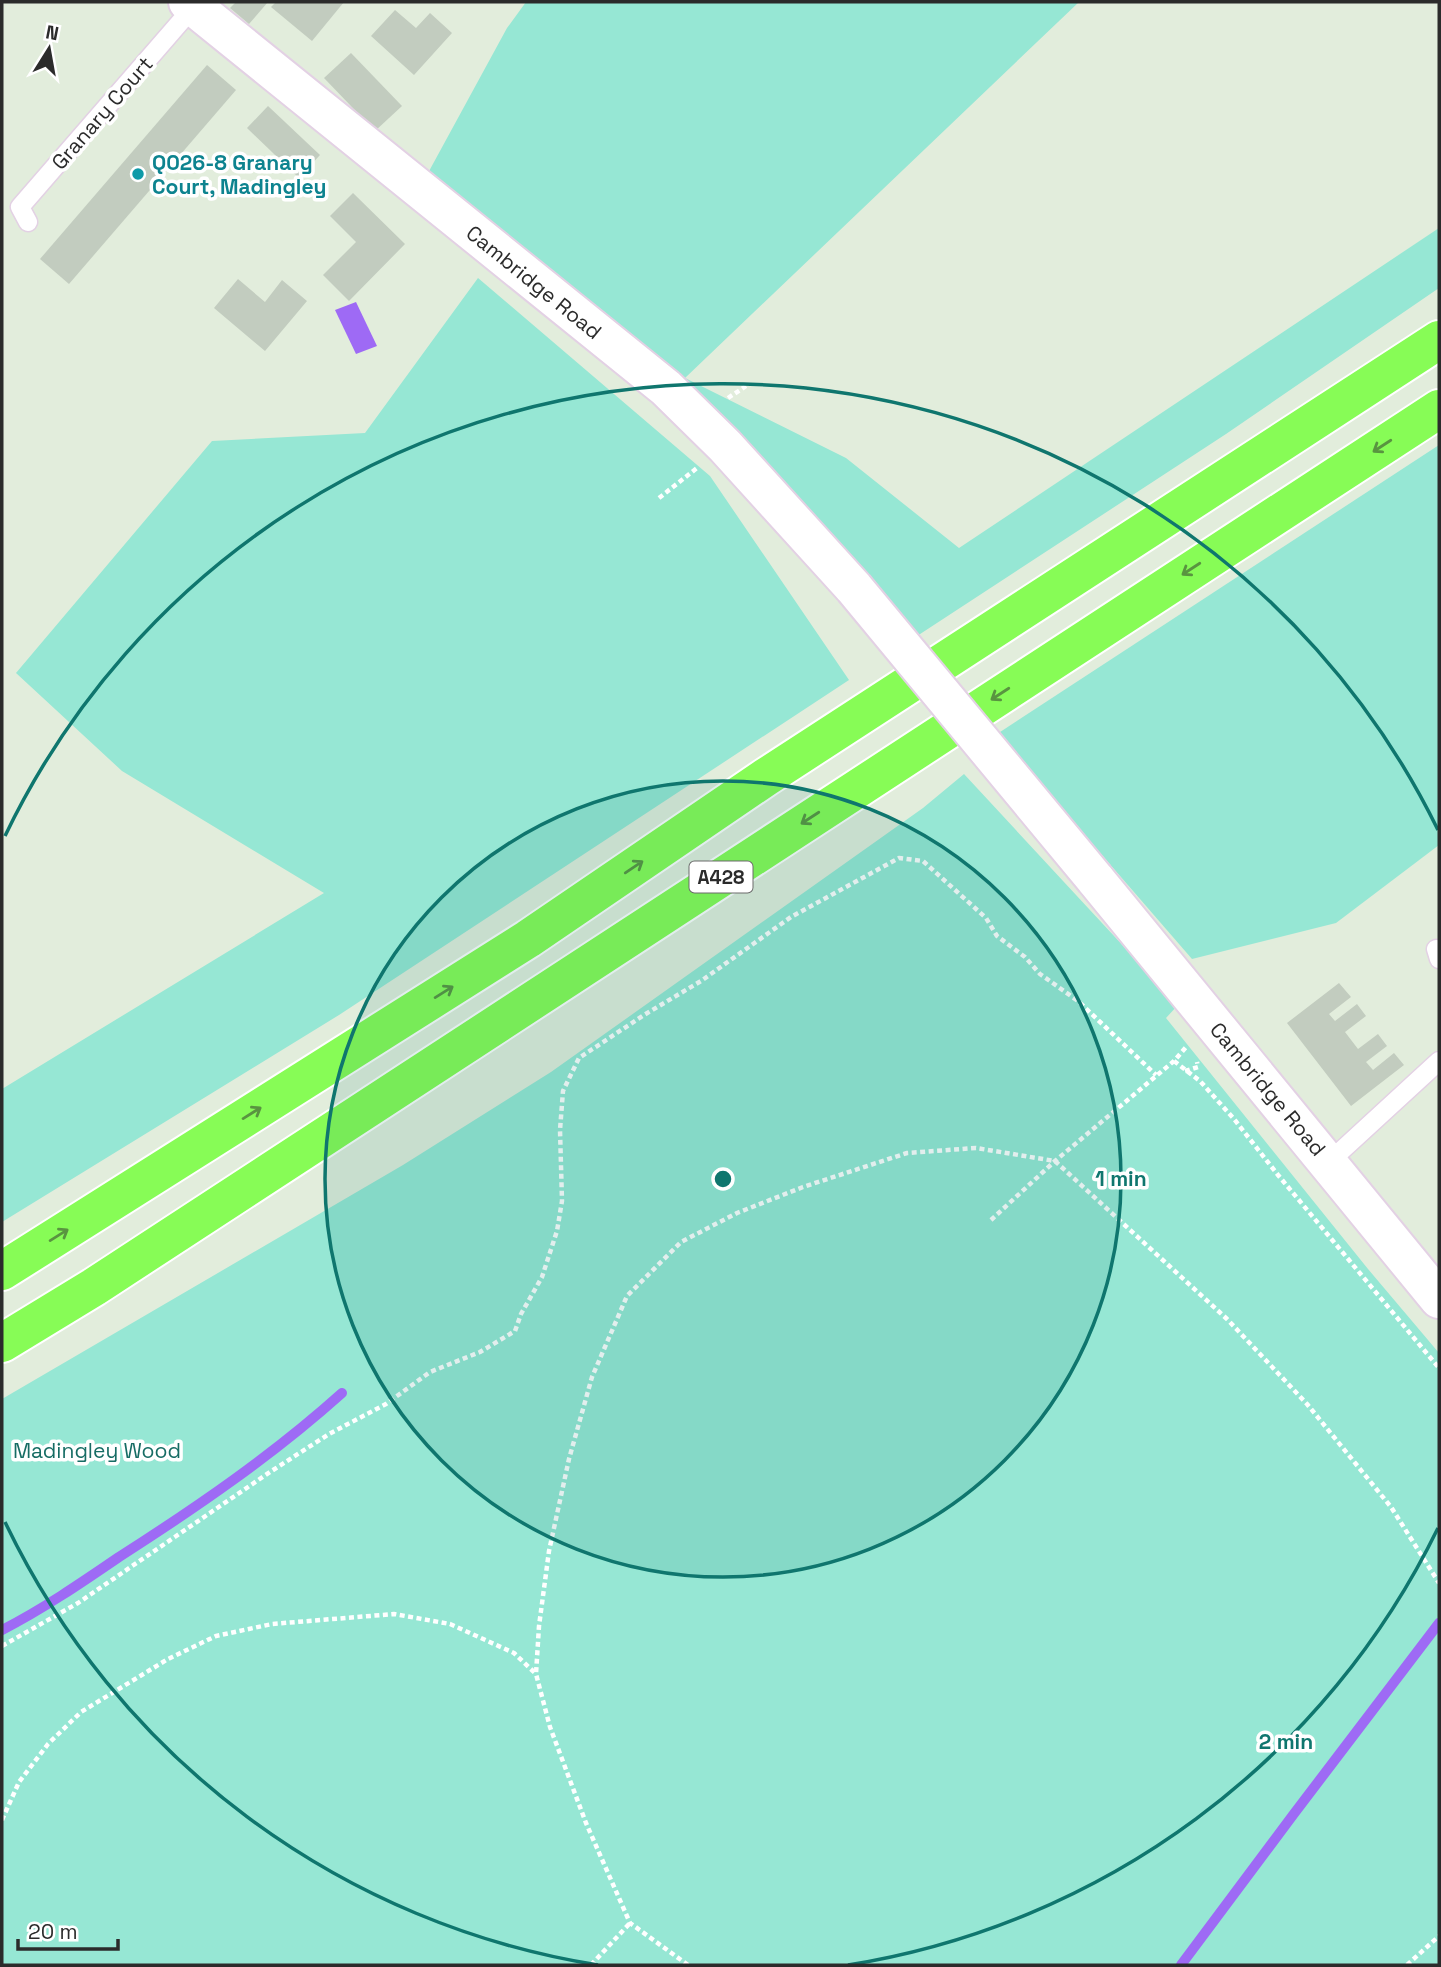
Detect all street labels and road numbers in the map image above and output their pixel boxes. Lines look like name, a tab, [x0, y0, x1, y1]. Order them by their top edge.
street label: Granary Court	[45, 51, 159, 175]
street label: Cambridge Road	[461, 219, 607, 345]
road number: A428	[690, 862, 752, 892]
street label: Cambridge Road	[1204, 1017, 1332, 1161]

